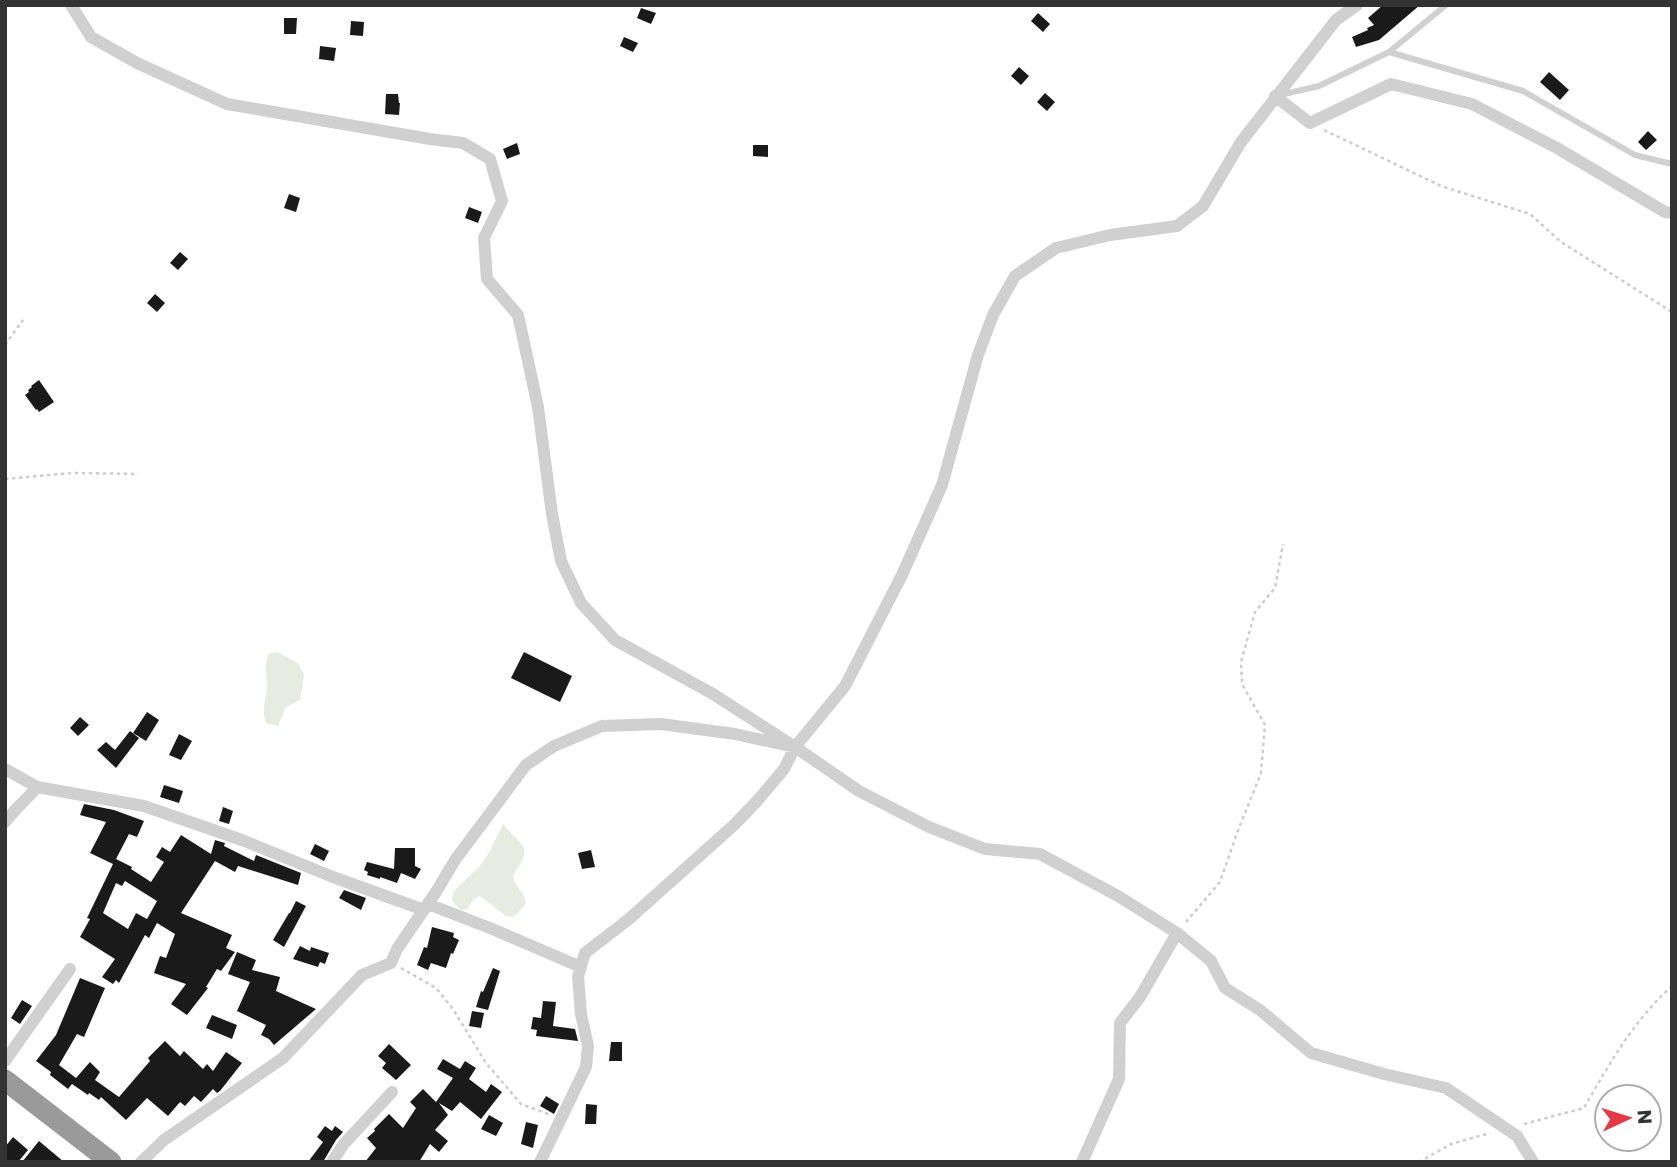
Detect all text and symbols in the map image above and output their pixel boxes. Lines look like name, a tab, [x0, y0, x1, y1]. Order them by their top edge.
north arrow	[1593, 1083, 1663, 1153]
text: N	[1630, 1109, 1658, 1125]

